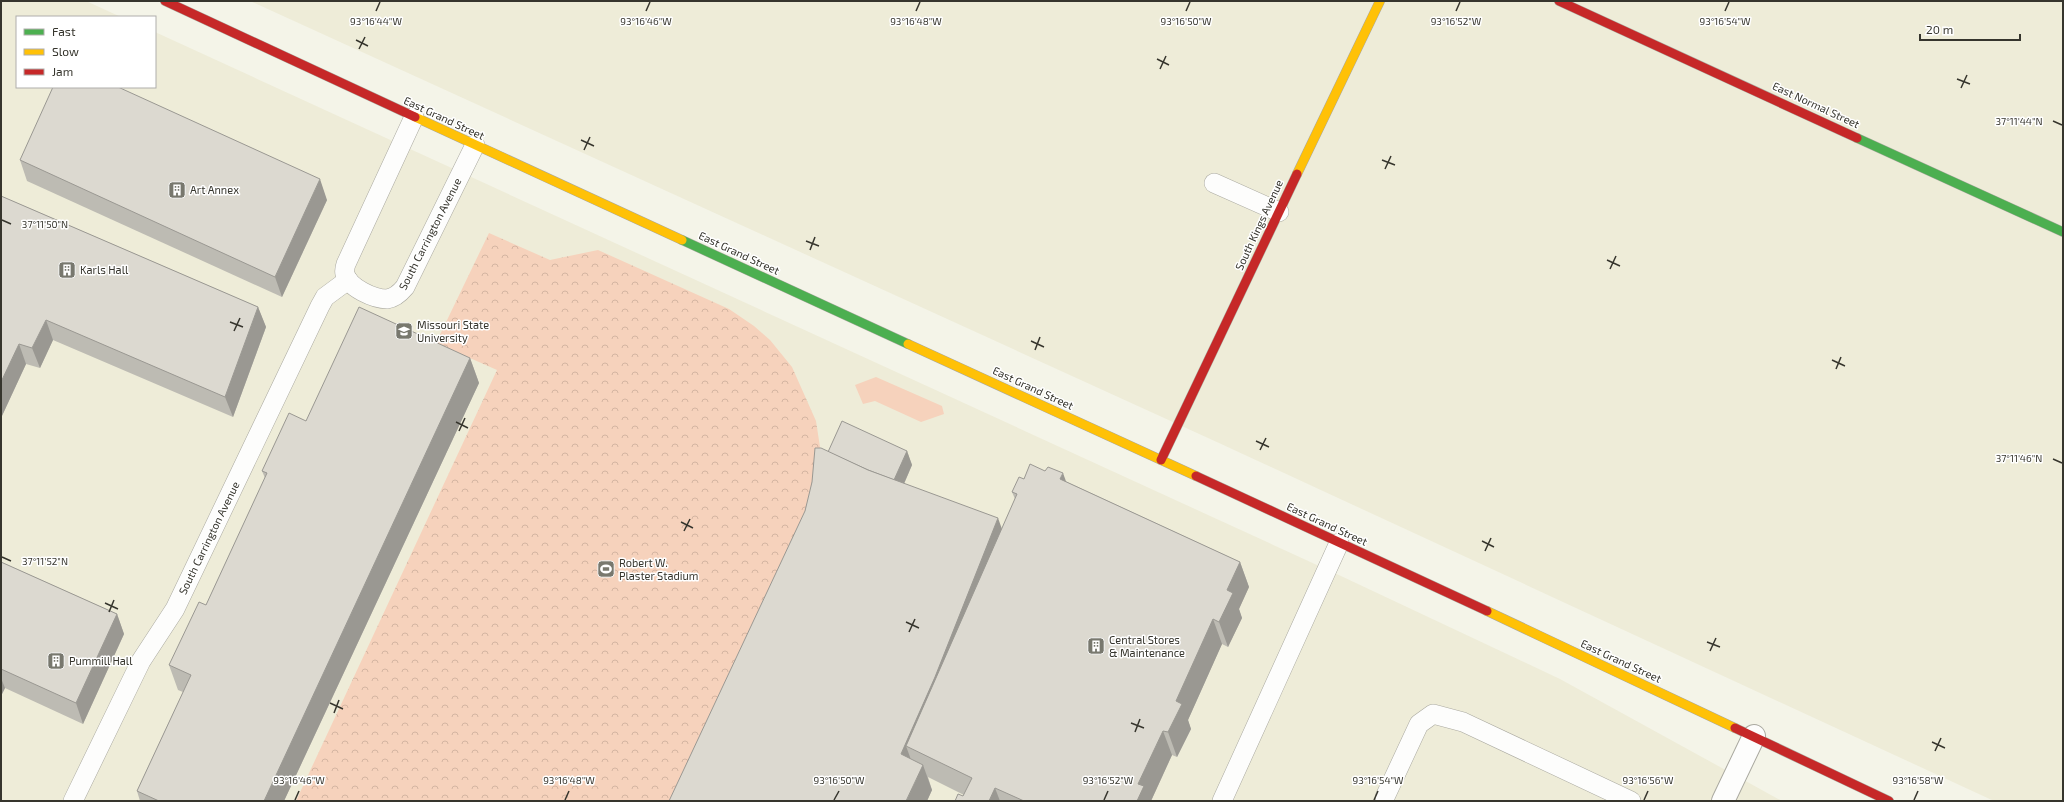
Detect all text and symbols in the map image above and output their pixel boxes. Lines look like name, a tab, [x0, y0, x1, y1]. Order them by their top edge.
text: 93°16'44"W	[350, 15, 402, 27]
text: 93°16'46"W	[620, 15, 672, 27]
text: 93°16'48"W	[890, 15, 942, 27]
text: 93°16'50"W	[1160, 15, 1212, 27]
text: 93°16'52"W	[1431, 15, 1482, 27]
text: 93°16'54"W	[1699, 15, 1751, 27]
legend	[16, 16, 156, 88]
scale bar	[1920, 16, 2020, 42]
text: 20 m	[1926, 22, 1953, 36]
text: Fast	[52, 24, 76, 38]
text: Slow	[52, 44, 79, 58]
text: Jam	[52, 64, 73, 78]
street label: East Normal Street	[1771, 79, 1862, 130]
street label: East Grand Street	[402, 93, 487, 142]
text: 37°11'44"N	[1996, 115, 2043, 127]
street label: South Carrington Avenue	[396, 176, 464, 292]
street label: South Kings Avenue	[1232, 177, 1285, 272]
building icon: Art Annex	[167, 180, 187, 200]
place label: Art Annex	[190, 183, 239, 196]
text: 37°11'50"N	[22, 218, 68, 230]
street label: East Grand Street	[697, 228, 782, 277]
building icon: Karls Hall	[57, 260, 77, 280]
place label: Karls Hall	[80, 263, 129, 276]
place label: Missouri State University	[417, 318, 489, 344]
school or university icon: Missouri State University	[394, 321, 414, 341]
street label: East Grand Street	[991, 363, 1076, 412]
text: 37°11'46"N	[1996, 452, 2042, 464]
street label: South Carrington Avenue	[176, 479, 242, 596]
street label: East Grand Street	[1285, 499, 1370, 548]
text: 37°11'52"N	[22, 555, 68, 567]
place label: Robert W. Plaster Stadium	[619, 556, 698, 582]
sports icon: Robert W. Plaster Stadium	[596, 559, 616, 579]
place label: Central Stores & Maintenance	[1109, 633, 1185, 659]
building icon: Central Stores & Maintenance	[1086, 636, 1106, 656]
street label: East Grand Street	[1579, 636, 1664, 685]
building icon: Pummill Hall	[46, 651, 66, 671]
place label: Pummill Hall	[69, 654, 133, 667]
text: 93°16'46"W	[273, 774, 325, 786]
text: 93°16'48"W	[543, 774, 595, 786]
text: 93°16'50"W	[813, 774, 865, 786]
text: 93°16'52"W	[1083, 774, 1134, 786]
text: 93°16'54"W	[1352, 774, 1404, 786]
text: 93°16'56"W	[1623, 774, 1674, 786]
text: 93°16'58"W	[1892, 774, 1944, 786]

